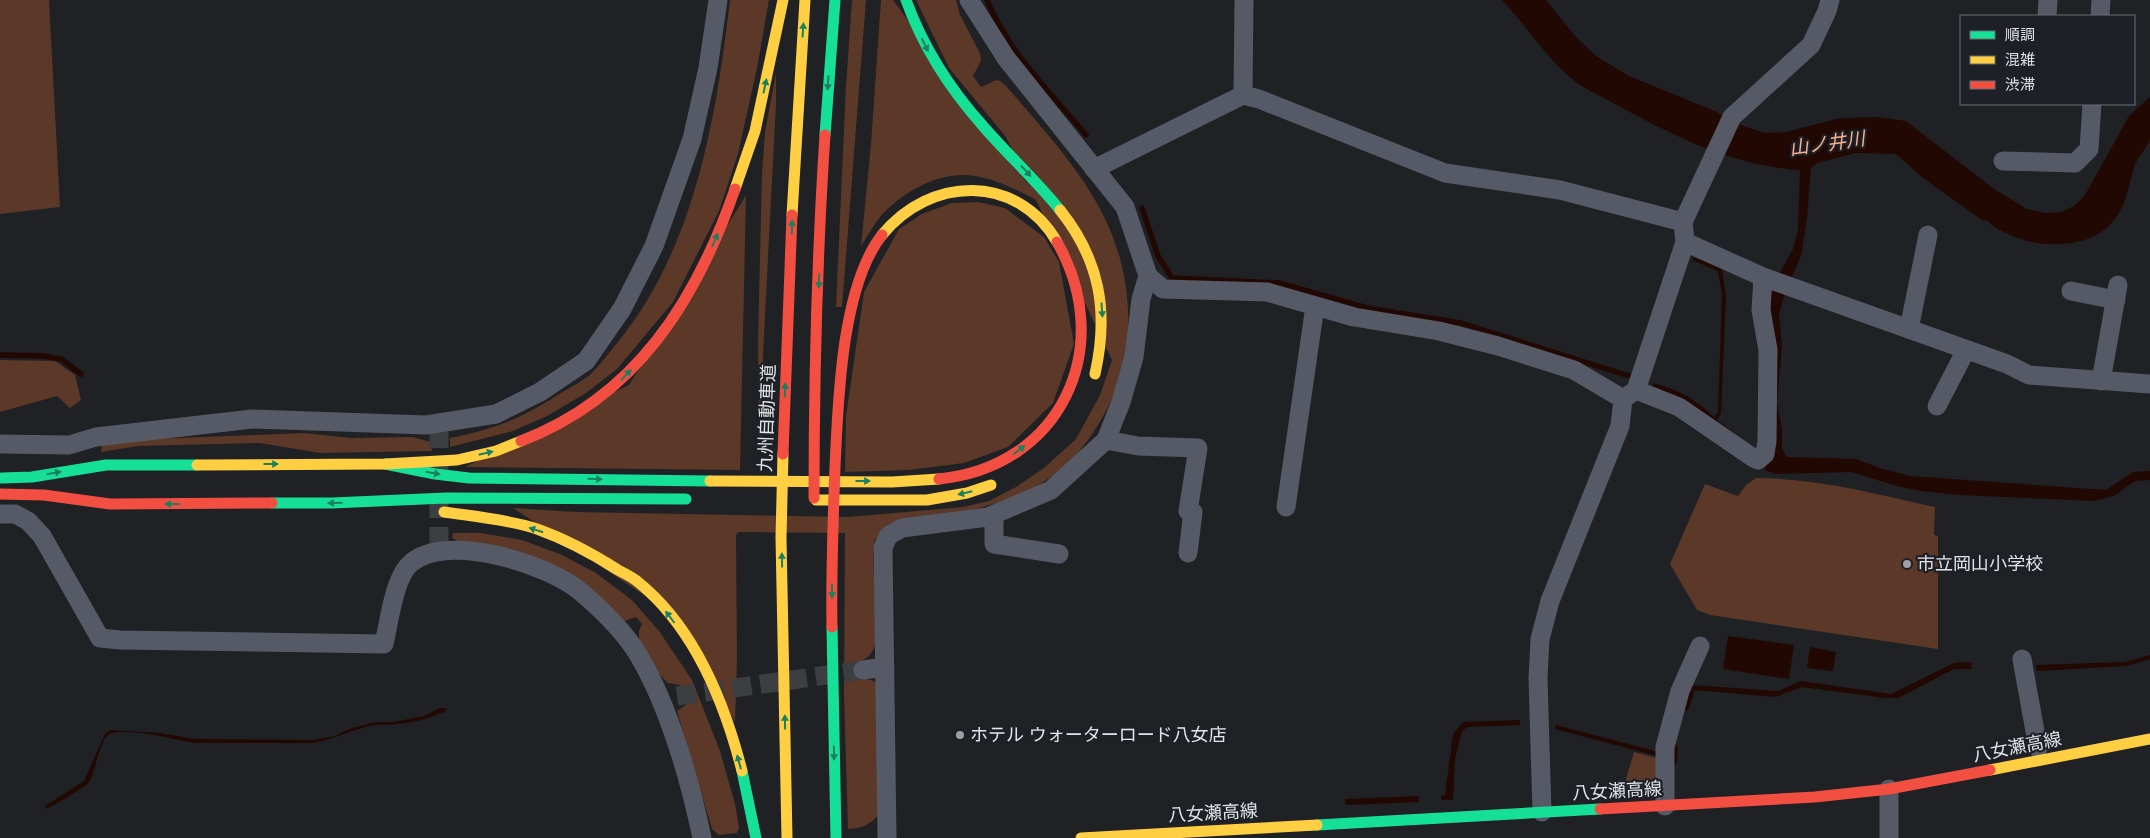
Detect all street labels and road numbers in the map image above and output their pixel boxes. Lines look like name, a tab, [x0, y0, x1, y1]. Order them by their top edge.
street label: 九州自動車道	[753, 364, 780, 472]
street label: 八女瀬高線	[1971, 727, 2063, 766]
street label: 八女瀬高線	[1571, 777, 1663, 804]
street label: 八女瀬高線	[1167, 799, 1259, 826]

